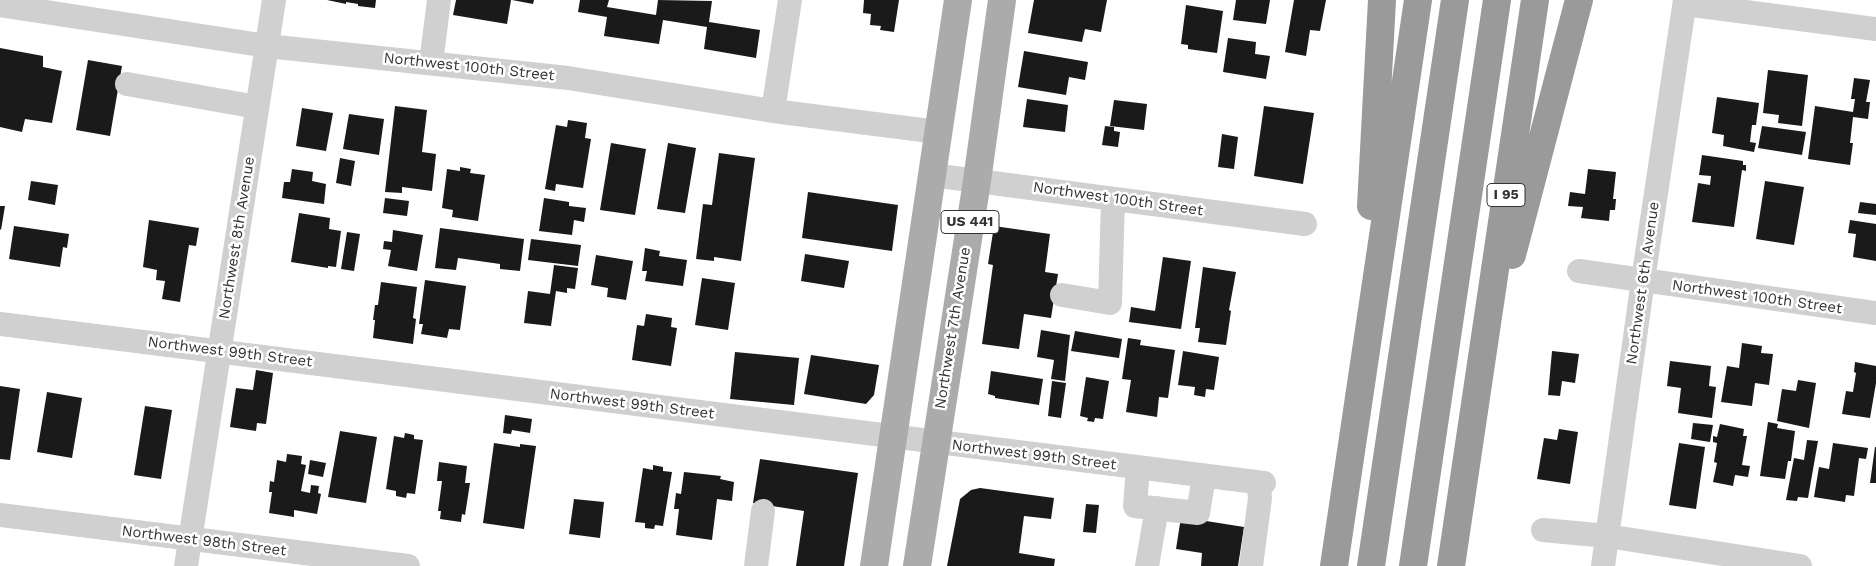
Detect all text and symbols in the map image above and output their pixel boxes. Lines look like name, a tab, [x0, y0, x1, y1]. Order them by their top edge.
street label: Northwest 100th Street	[383, 49, 555, 85]
street label: Northwest 8th Avenue	[215, 155, 259, 321]
street label: Northwest 100th Street	[1032, 178, 1204, 220]
road number: I 95	[1487, 184, 1525, 206]
street label: Northwest 6th Avenue	[1623, 200, 1663, 366]
road number: US 441	[941, 210, 999, 233]
street label: Northwest 7th Avenue	[931, 246, 975, 410]
street label: Northwest 100th Street	[1671, 276, 1843, 318]
street label: Northwest 99th Street	[147, 333, 313, 371]
street label: Northwest 99th Street	[549, 385, 715, 423]
street label: Northwest 99th Street	[951, 436, 1117, 474]
street label: Northwest 98th Street	[121, 522, 287, 560]

